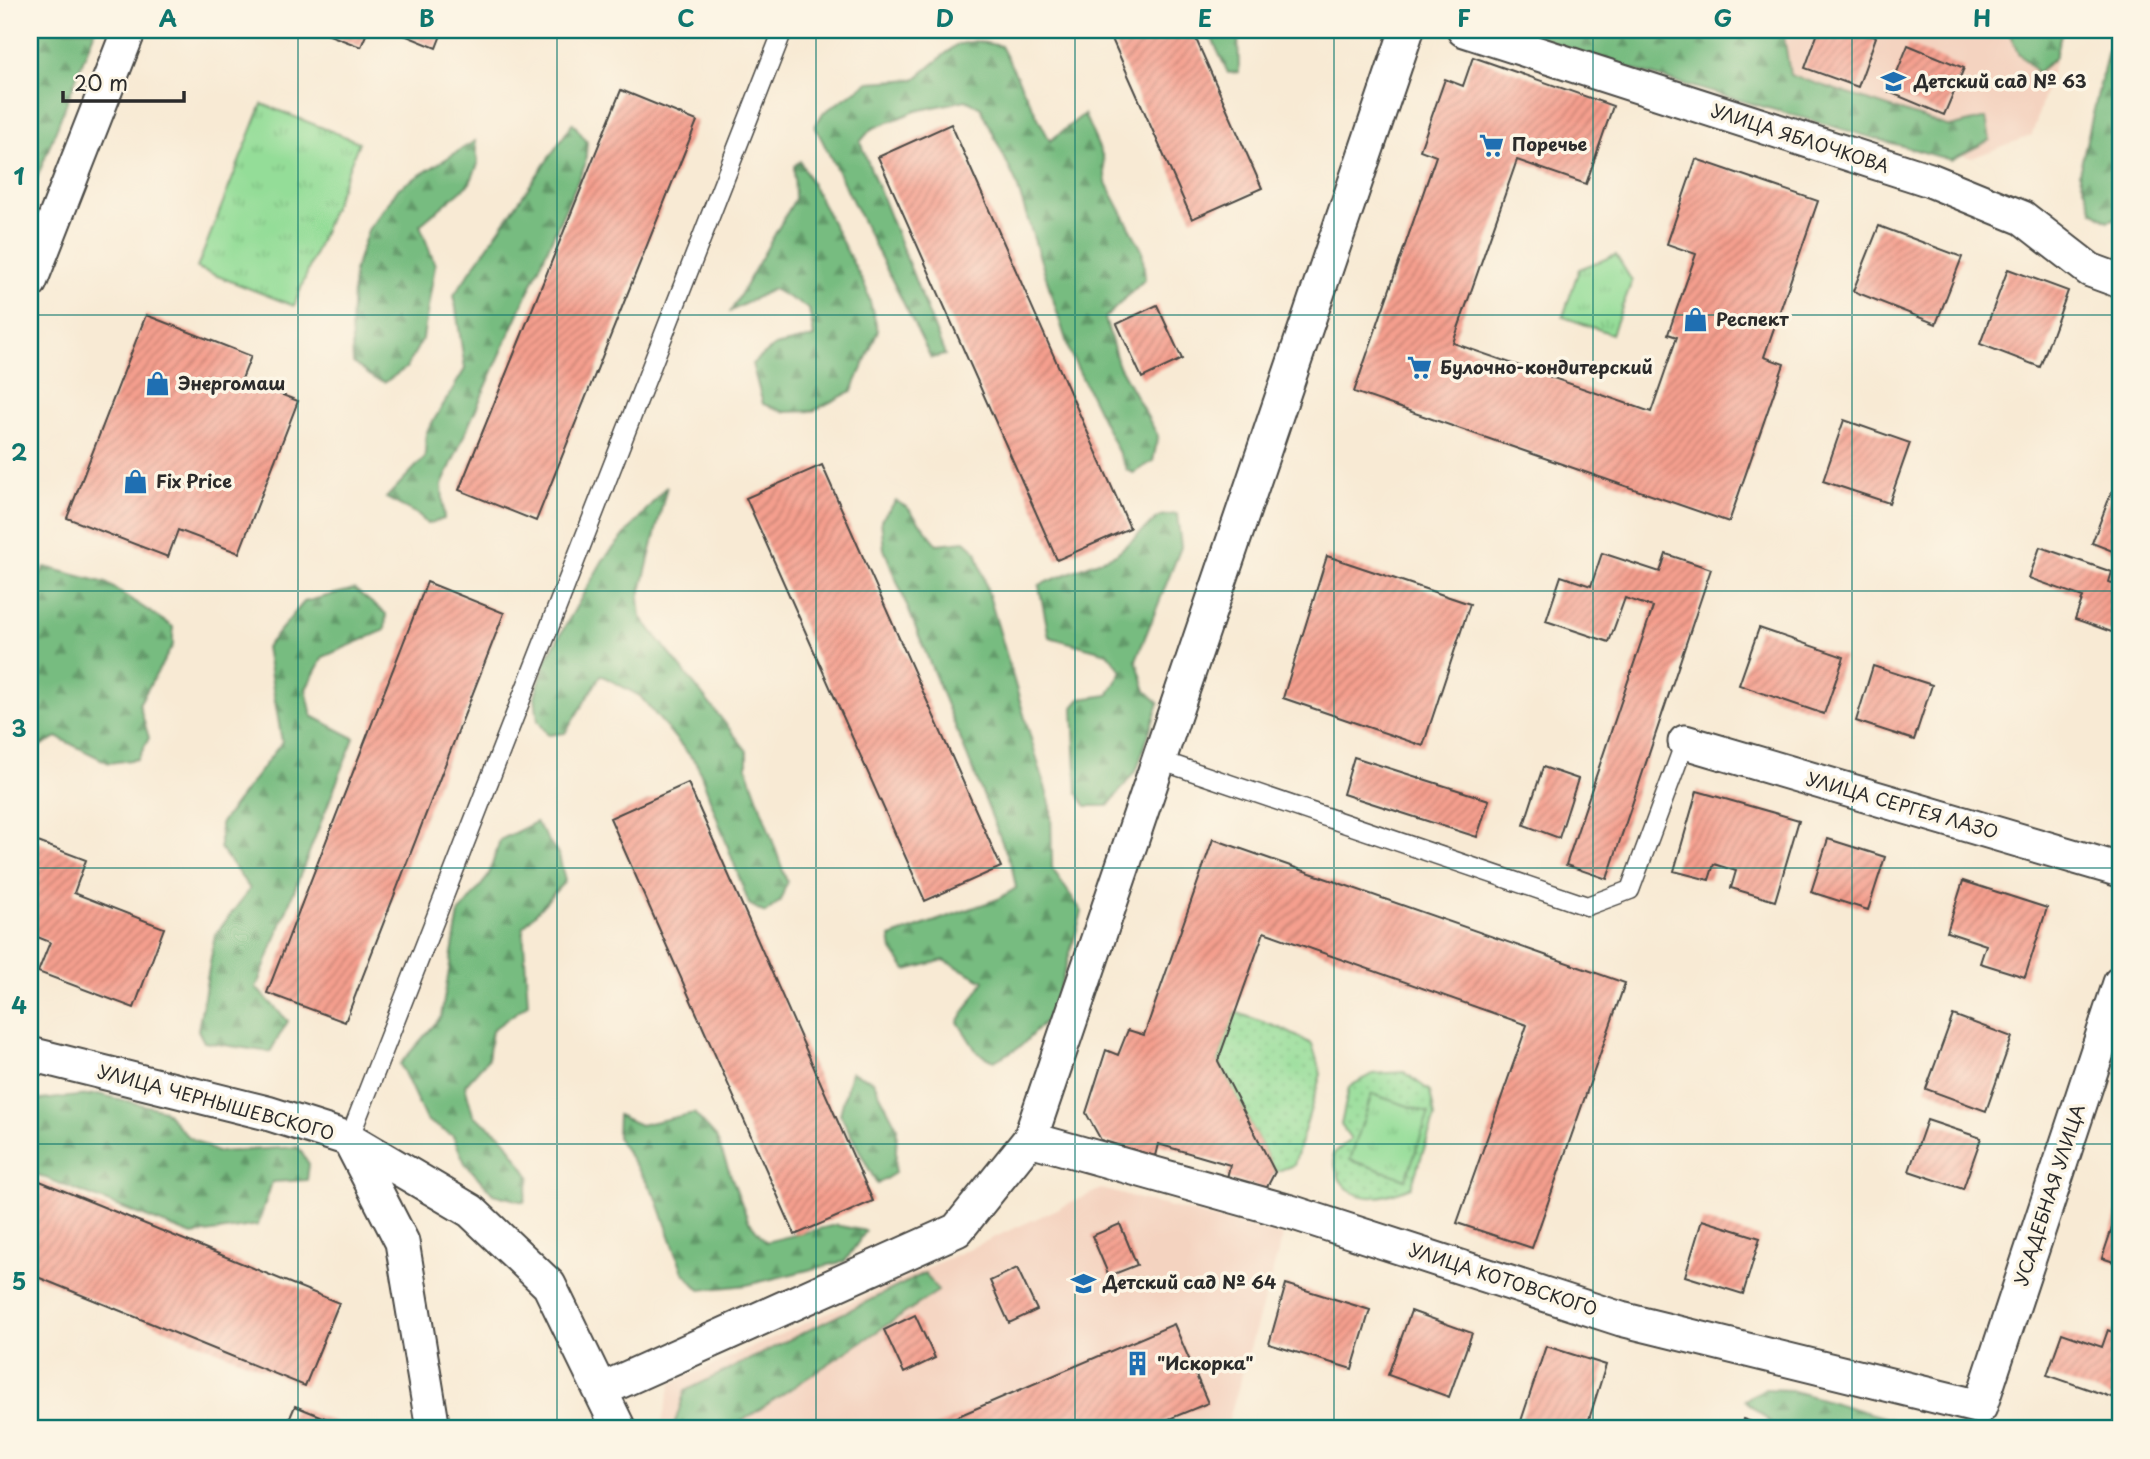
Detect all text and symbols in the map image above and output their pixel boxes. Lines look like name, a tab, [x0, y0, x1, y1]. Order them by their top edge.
text: A	[159, 0, 177, 35]
text: B	[419, 0, 435, 35]
text: C	[677, 0, 695, 35]
text: D	[936, 0, 954, 35]
text: E	[1198, 0, 1212, 35]
text: F	[1457, 0, 1471, 35]
text: G	[1714, 0, 1732, 35]
text: H	[1973, 0, 1991, 35]
scale bar	[63, 60, 184, 104]
text: 20 m	[74, 66, 128, 98]
place label: Детский сад № 63	[1913, 67, 2087, 94]
school or university icon: Детский сад № 63	[1880, 68, 1908, 96]
street label: УЛИЦА ЯБЛОЧКОВА	[1708, 96, 1893, 179]
place label: Поречье	[1512, 130, 1588, 157]
supermarket icon: Поречье	[1478, 131, 1506, 159]
text: 1	[14, 158, 25, 193]
place label: Респект	[1716, 305, 1789, 332]
shop icon: Респект	[1682, 306, 1710, 334]
place label: Булочно-кондитерский	[1440, 353, 1653, 380]
supermarket icon: Булочно-кондитерский	[1406, 354, 1434, 382]
place label: Энергомаш	[178, 369, 285, 396]
shop icon: Энергомаш	[144, 370, 172, 398]
text: 2	[11, 434, 27, 469]
place label: Fix Price	[156, 467, 232, 494]
shop icon: Fix Price	[122, 468, 150, 496]
text: 3	[11, 710, 27, 745]
street label: УЛИЦА СЕРГЕЯ ЛАЗО	[1803, 764, 2002, 845]
text: 4	[11, 987, 27, 1022]
street label: УЛИЦА ЧЕРНЫШЕВСКОГО	[95, 1057, 338, 1146]
street label: УСАДЕБНАЯ УЛИЦА	[2006, 1100, 2091, 1289]
street label: УЛИЦА КОТОВСКОГО	[1406, 1235, 1601, 1322]
text: 5	[12, 1263, 26, 1298]
place label: Детский сад № 64	[1102, 1268, 1276, 1295]
school or university icon: Детский сад № 64	[1069, 1269, 1097, 1297]
place label: "Искорка"	[1157, 1349, 1254, 1376]
building icon: "Искорка"	[1123, 1350, 1151, 1378]

